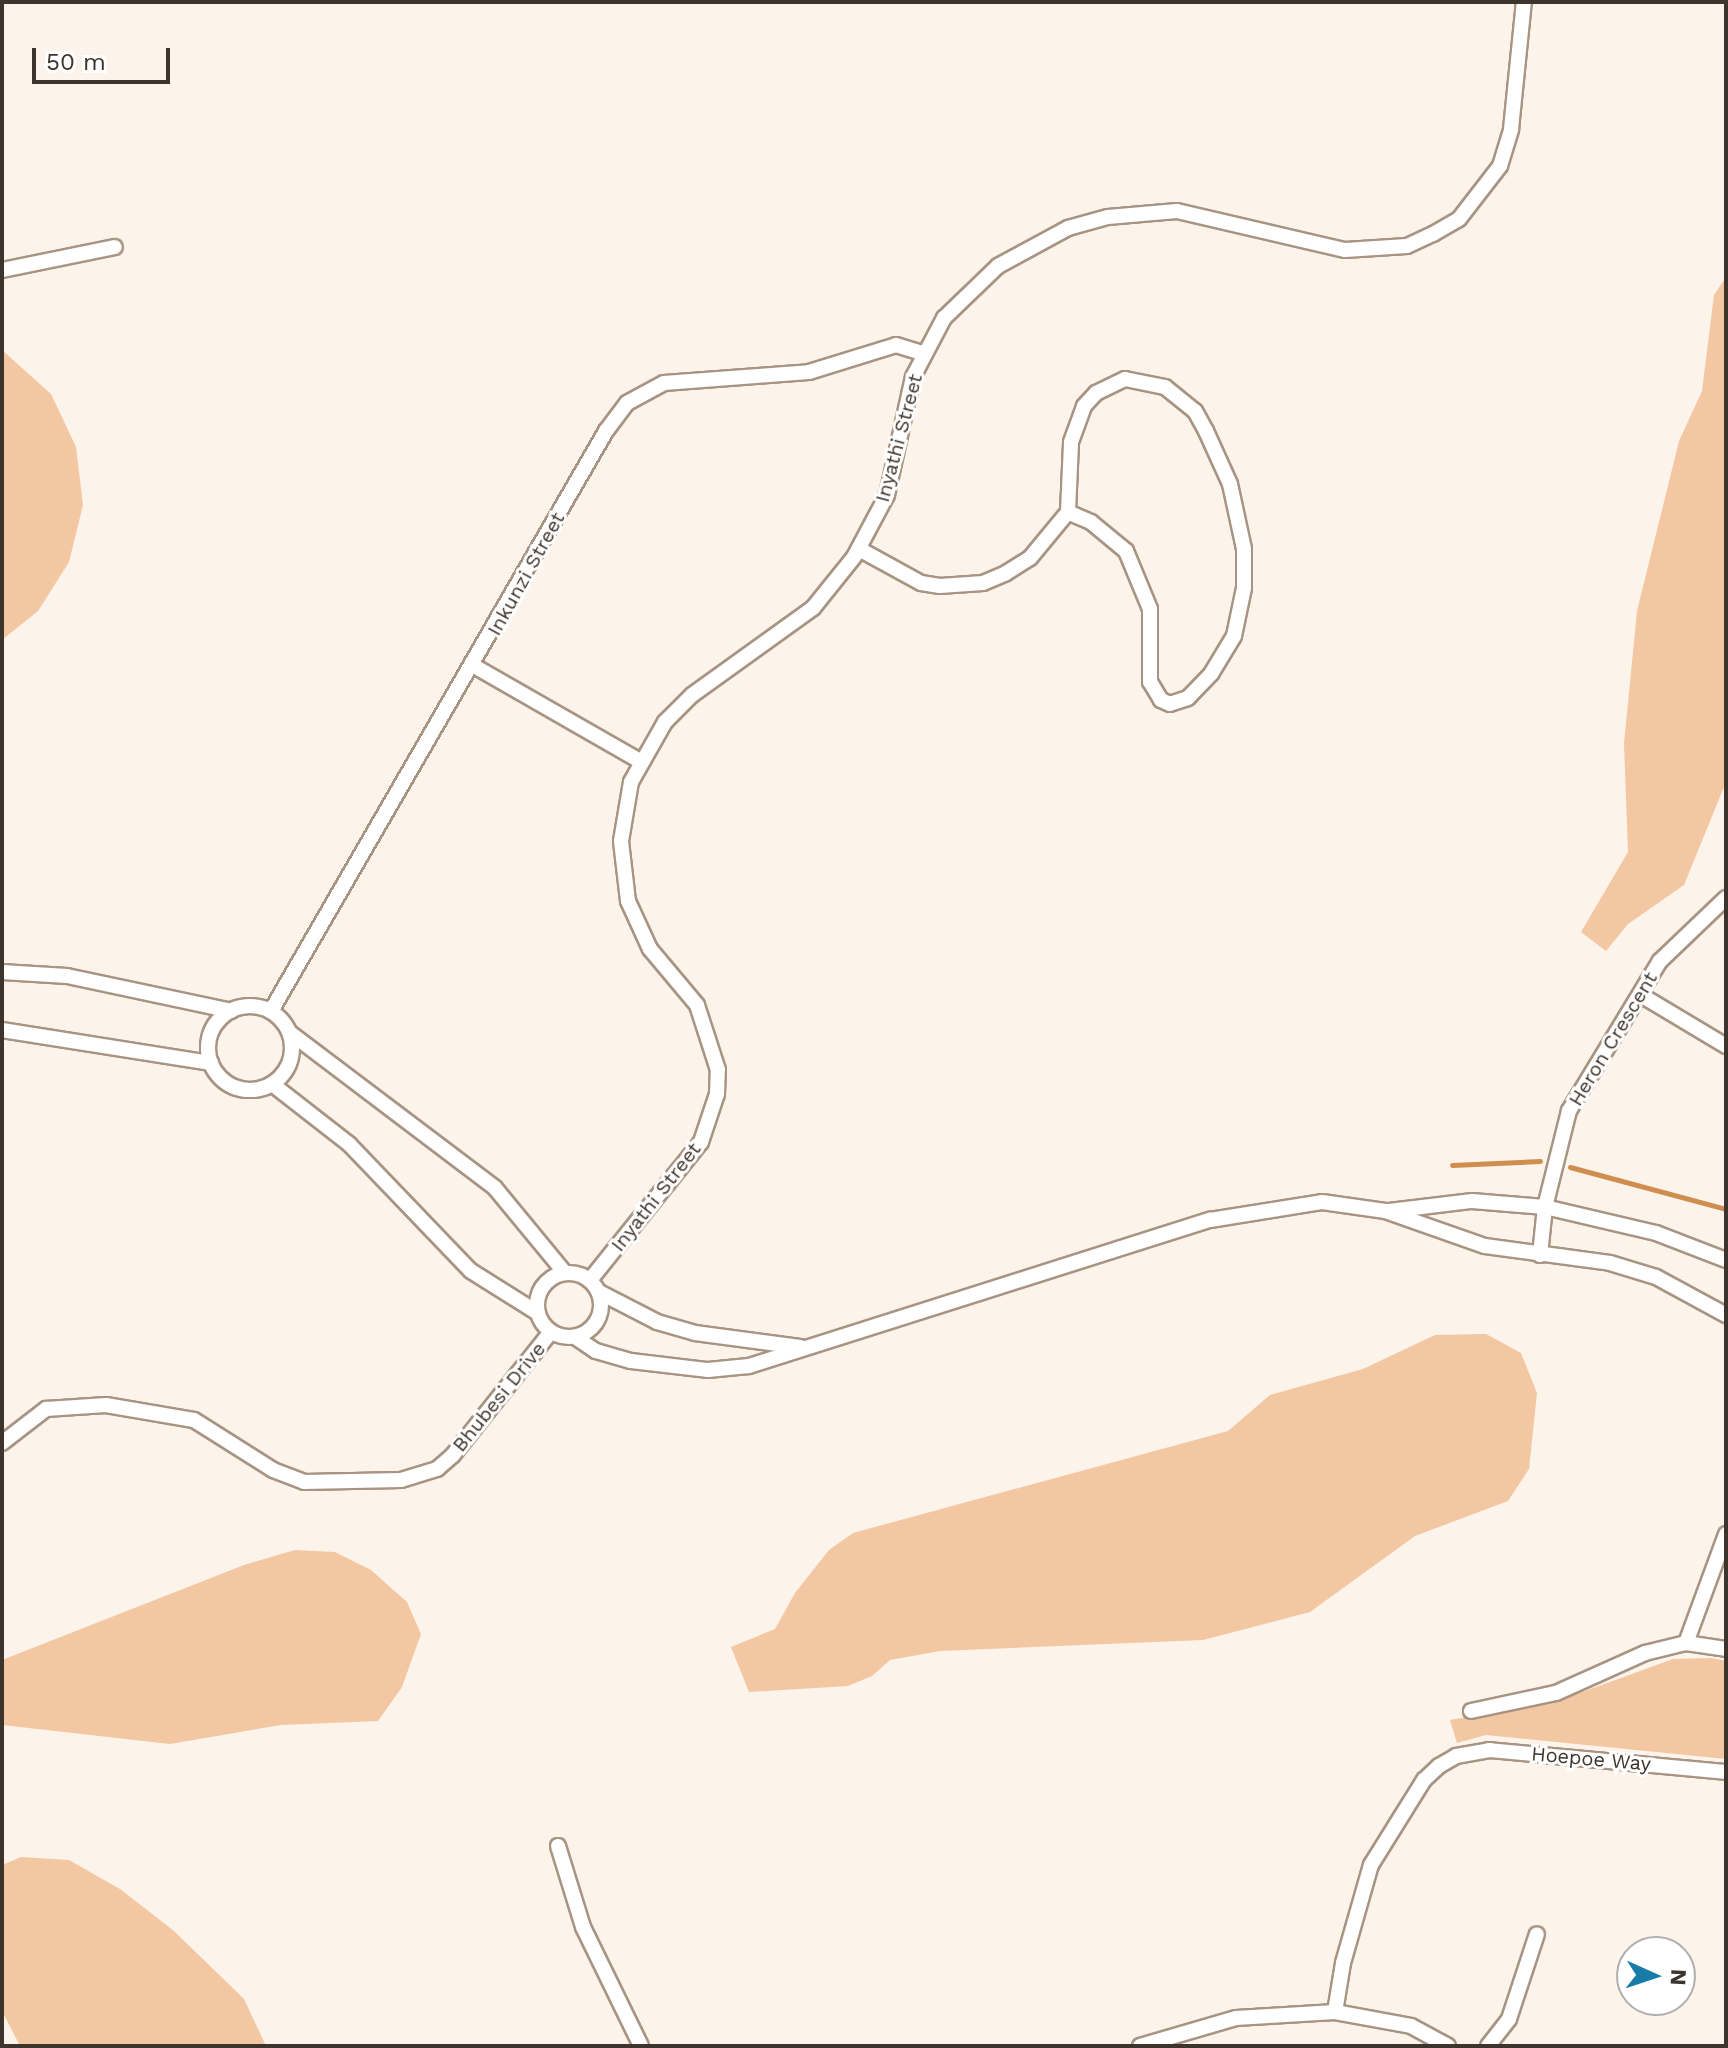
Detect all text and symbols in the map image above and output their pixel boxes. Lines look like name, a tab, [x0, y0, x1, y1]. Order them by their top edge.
scale bar	[36, 32, 174, 82]
text: 50 m	[46, 48, 106, 76]
street label: Inyathi Street	[870, 371, 928, 505]
street label: Inkunzi Street	[482, 508, 570, 640]
street label: Heron Crescent	[1564, 968, 1662, 1110]
street label: Inyathi Street	[606, 1138, 706, 1256]
street label: Bhubesi Drive	[447, 1337, 551, 1457]
street label: Hoepoe Way	[1530, 1742, 1652, 1776]
north arrow	[1616, 1936, 1696, 2016]
text: N	[1666, 1968, 1691, 1986]

